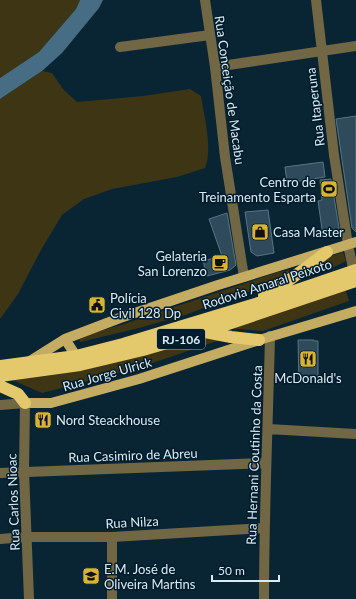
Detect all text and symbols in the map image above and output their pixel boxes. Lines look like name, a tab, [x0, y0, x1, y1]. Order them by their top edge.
street label: Rua Conceição de Macabu	[212, 14, 248, 166]
street label: Rua Itaperuna	[302, 67, 328, 147]
place label: Centro de Treinamento Esparta	[199, 174, 316, 205]
sports icon: Centro de Treinamento Esparta	[319, 179, 339, 199]
shop icon: Casa Master	[250, 222, 270, 242]
place label: Casa Master	[273, 224, 344, 240]
place label: Gelateria San Lorenzo	[138, 248, 207, 279]
cafe icon: Gelateria San Lorenzo	[210, 253, 230, 273]
street label: Rodovia Amaral Peixoto	[200, 256, 334, 312]
place label: Polícia Civil 128 Dp	[110, 290, 181, 321]
public building icon: Polícia Civil 128 Dp	[87, 295, 107, 315]
road number: RJ-106	[157, 329, 205, 349]
restaurant icon: McDonald's	[298, 349, 318, 369]
street label: Rua Jorge Ulrick	[61, 354, 154, 394]
street label: Rua Hernani Coutinho da Costa	[243, 365, 265, 545]
place label: McDonald's	[274, 370, 342, 386]
restaurant icon: Nord Steackhouse	[33, 410, 53, 430]
place label: Nord Steackhouse	[56, 412, 160, 428]
street label: Rua Casimiro de Abreu	[68, 445, 198, 465]
street label: Rua Carlos Nioac	[3, 453, 23, 551]
street label: Rua Nilza	[105, 513, 159, 531]
scale bar	[212, 557, 279, 583]
place label: E.M. José de Oliveira Martins	[104, 561, 196, 592]
text: 50 m	[218, 563, 245, 578]
school or university icon: E.M. José de Oliveira Martins	[81, 566, 101, 586]

